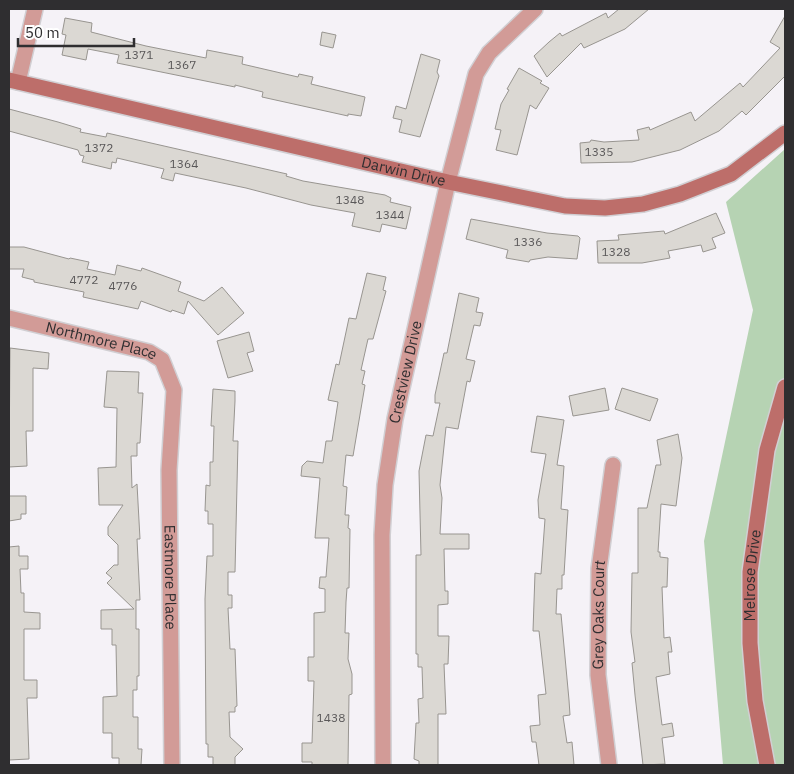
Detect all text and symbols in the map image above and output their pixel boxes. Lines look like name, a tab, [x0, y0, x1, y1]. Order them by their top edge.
scale bar	[18, 15, 134, 47]
text: 50 m	[25, 23, 60, 42]
house number: 1371	[125, 47, 153, 62]
house number: 1367	[168, 57, 196, 72]
house number: 1372	[85, 140, 113, 155]
house number: 1335	[585, 144, 613, 159]
street label: Darwin Drive	[360, 152, 448, 190]
house number: 1364	[170, 156, 198, 171]
house number: 1348	[336, 192, 364, 207]
house number: 1344	[376, 207, 404, 222]
house number: 1336	[514, 234, 542, 249]
house number: 1328	[602, 244, 630, 259]
house number: 4772	[70, 272, 98, 287]
house number: 4776	[109, 278, 137, 293]
street label: Northmore Place	[44, 317, 161, 364]
street label: Crestview Drive	[384, 319, 426, 425]
street label: Eastmore Place	[161, 525, 181, 630]
street label: Melrose Drive	[740, 528, 765, 622]
street label: Grey Oaks Court	[588, 559, 609, 669]
house number: 1438	[317, 710, 345, 725]

